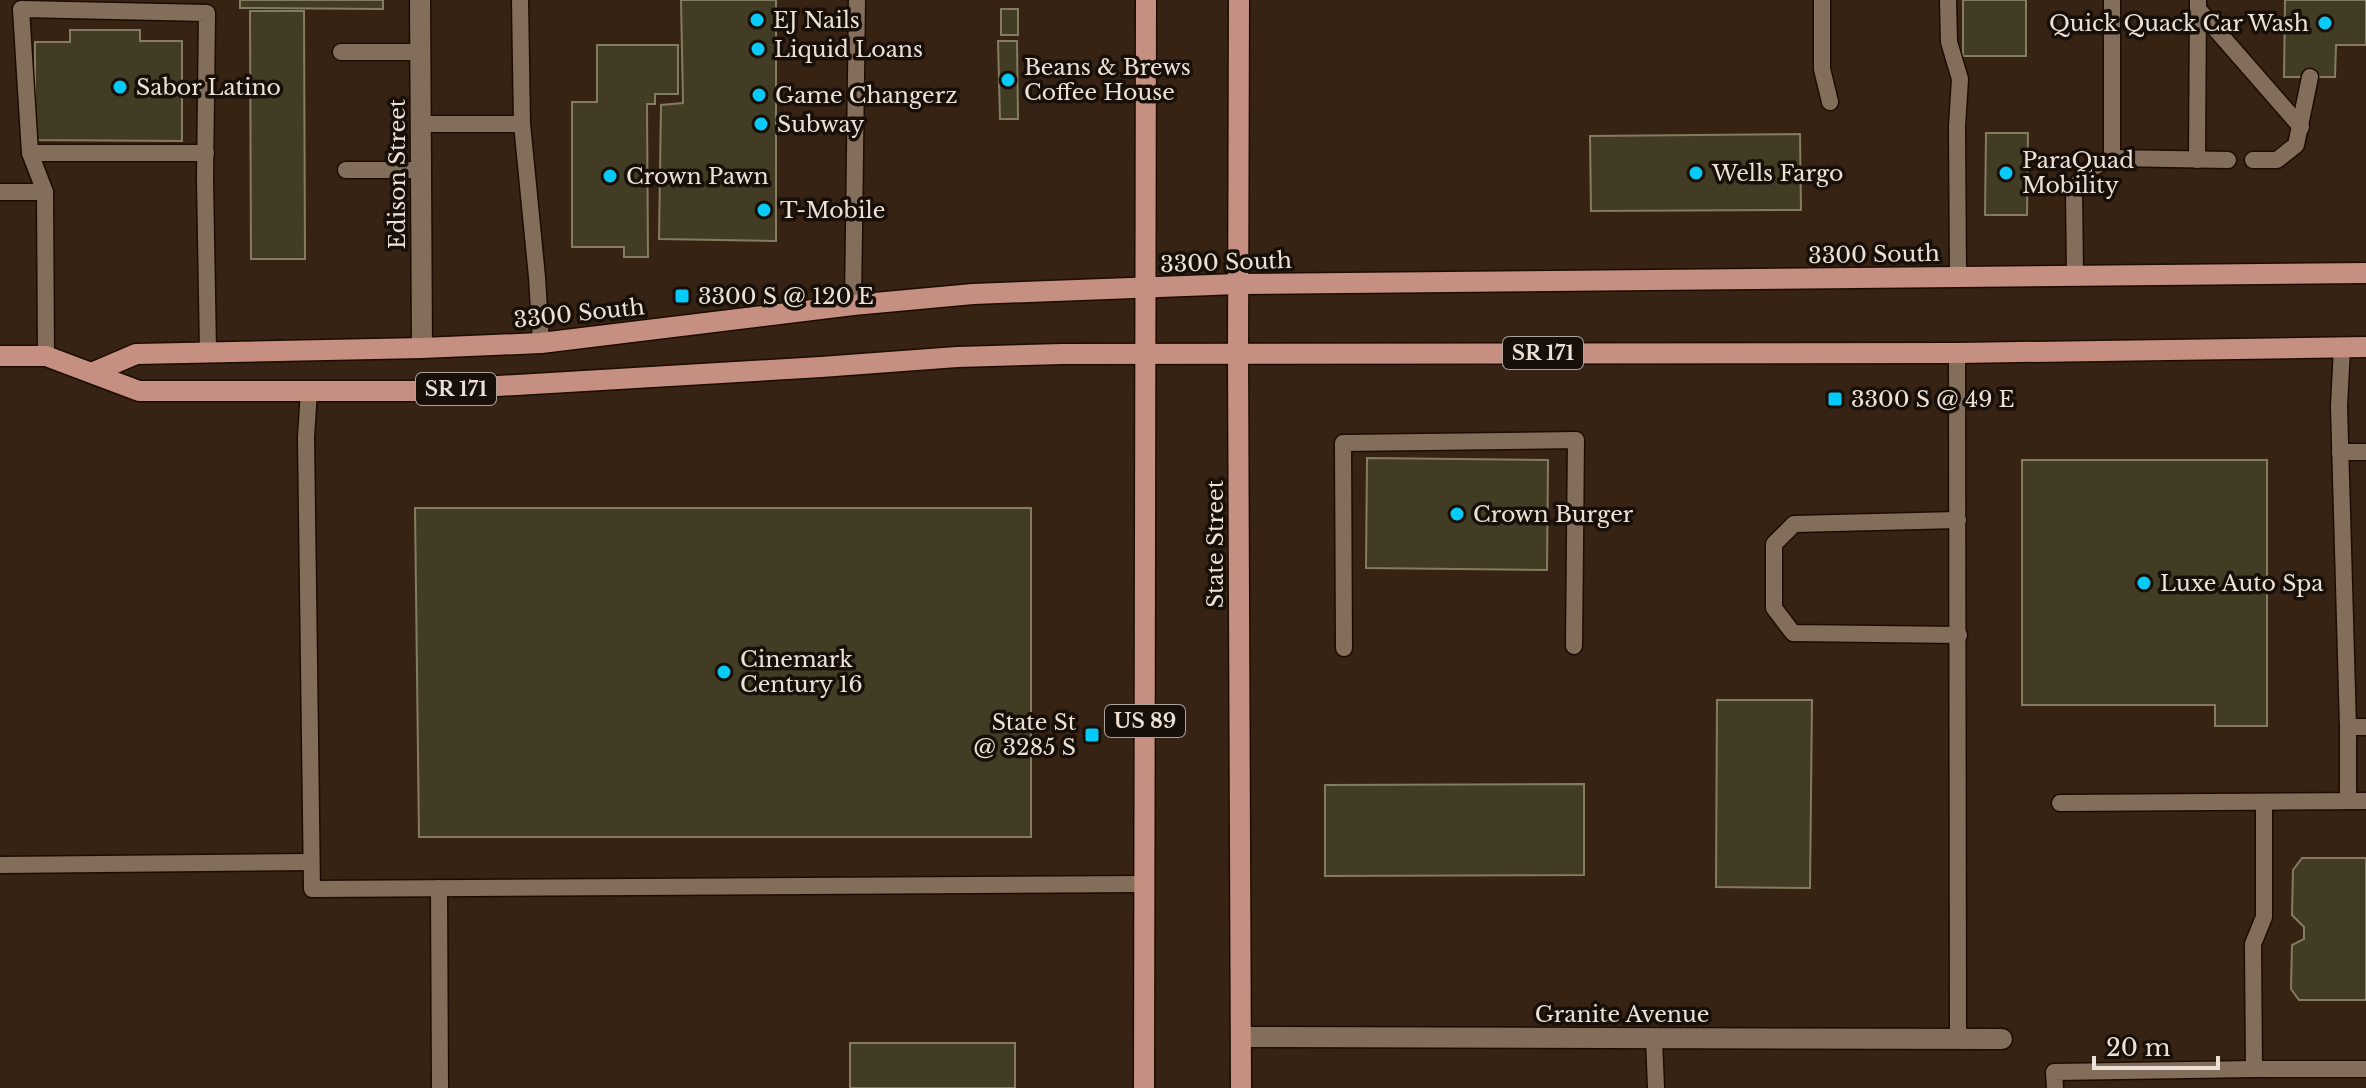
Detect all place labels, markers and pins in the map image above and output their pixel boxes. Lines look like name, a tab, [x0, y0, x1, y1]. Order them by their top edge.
place label: EJ Nails	[773, 7, 860, 34]
place label: Quick Quack Car Wash	[2049, 10, 2309, 37]
marker: EJ Nails	[748, 11, 766, 29]
marker: Quick Quack Car Wash	[2316, 14, 2334, 32]
place label: Liquid Loans	[774, 36, 923, 63]
marker: Liquid Loans	[749, 40, 767, 58]
place label: Beans & Brews Coffee House	[1024, 54, 1191, 106]
marker: Beans & Brews Coffee House	[999, 71, 1017, 89]
place label: Sabor Latino	[136, 74, 281, 101]
marker: Sabor Latino	[111, 78, 129, 96]
place label: Game Changerz	[775, 82, 957, 109]
marker: Game Changerz	[750, 86, 768, 104]
place label: Subway	[777, 111, 864, 138]
marker: Subway	[752, 115, 770, 133]
place label: ParaQuad Mobility	[2022, 147, 2134, 199]
place label: Wells Fargo	[1711, 160, 1843, 187]
place label: Crown Pawn	[626, 163, 769, 190]
marker: Wells Fargo	[1687, 164, 1705, 182]
marker: ParaQuad Mobility	[1997, 164, 2015, 182]
marker: Crown Pawn	[601, 167, 619, 185]
place label: T-Mobile	[780, 197, 885, 224]
marker: T-Mobile	[755, 201, 773, 219]
place label: 3300 S @ 120 E	[698, 283, 874, 310]
marker: 3300 S @ 120 E	[673, 287, 691, 305]
place label: 3300 S @ 49 E	[1851, 386, 2015, 413]
marker: 3300 S @ 49 E	[1826, 390, 1844, 408]
place label: Crown Burger	[1473, 501, 1634, 528]
marker: Crown Burger	[1448, 505, 1466, 523]
place label: Luxe Auto Spa	[2160, 570, 2324, 597]
marker: Luxe Auto Spa	[2135, 574, 2153, 592]
place label: Cinemark Century 16	[740, 646, 863, 698]
marker: Cinemark Century 16	[715, 663, 733, 681]
place label: State St @ 3285 S	[974, 709, 1077, 761]
marker: State St @ 3285 S	[1083, 726, 1101, 744]

